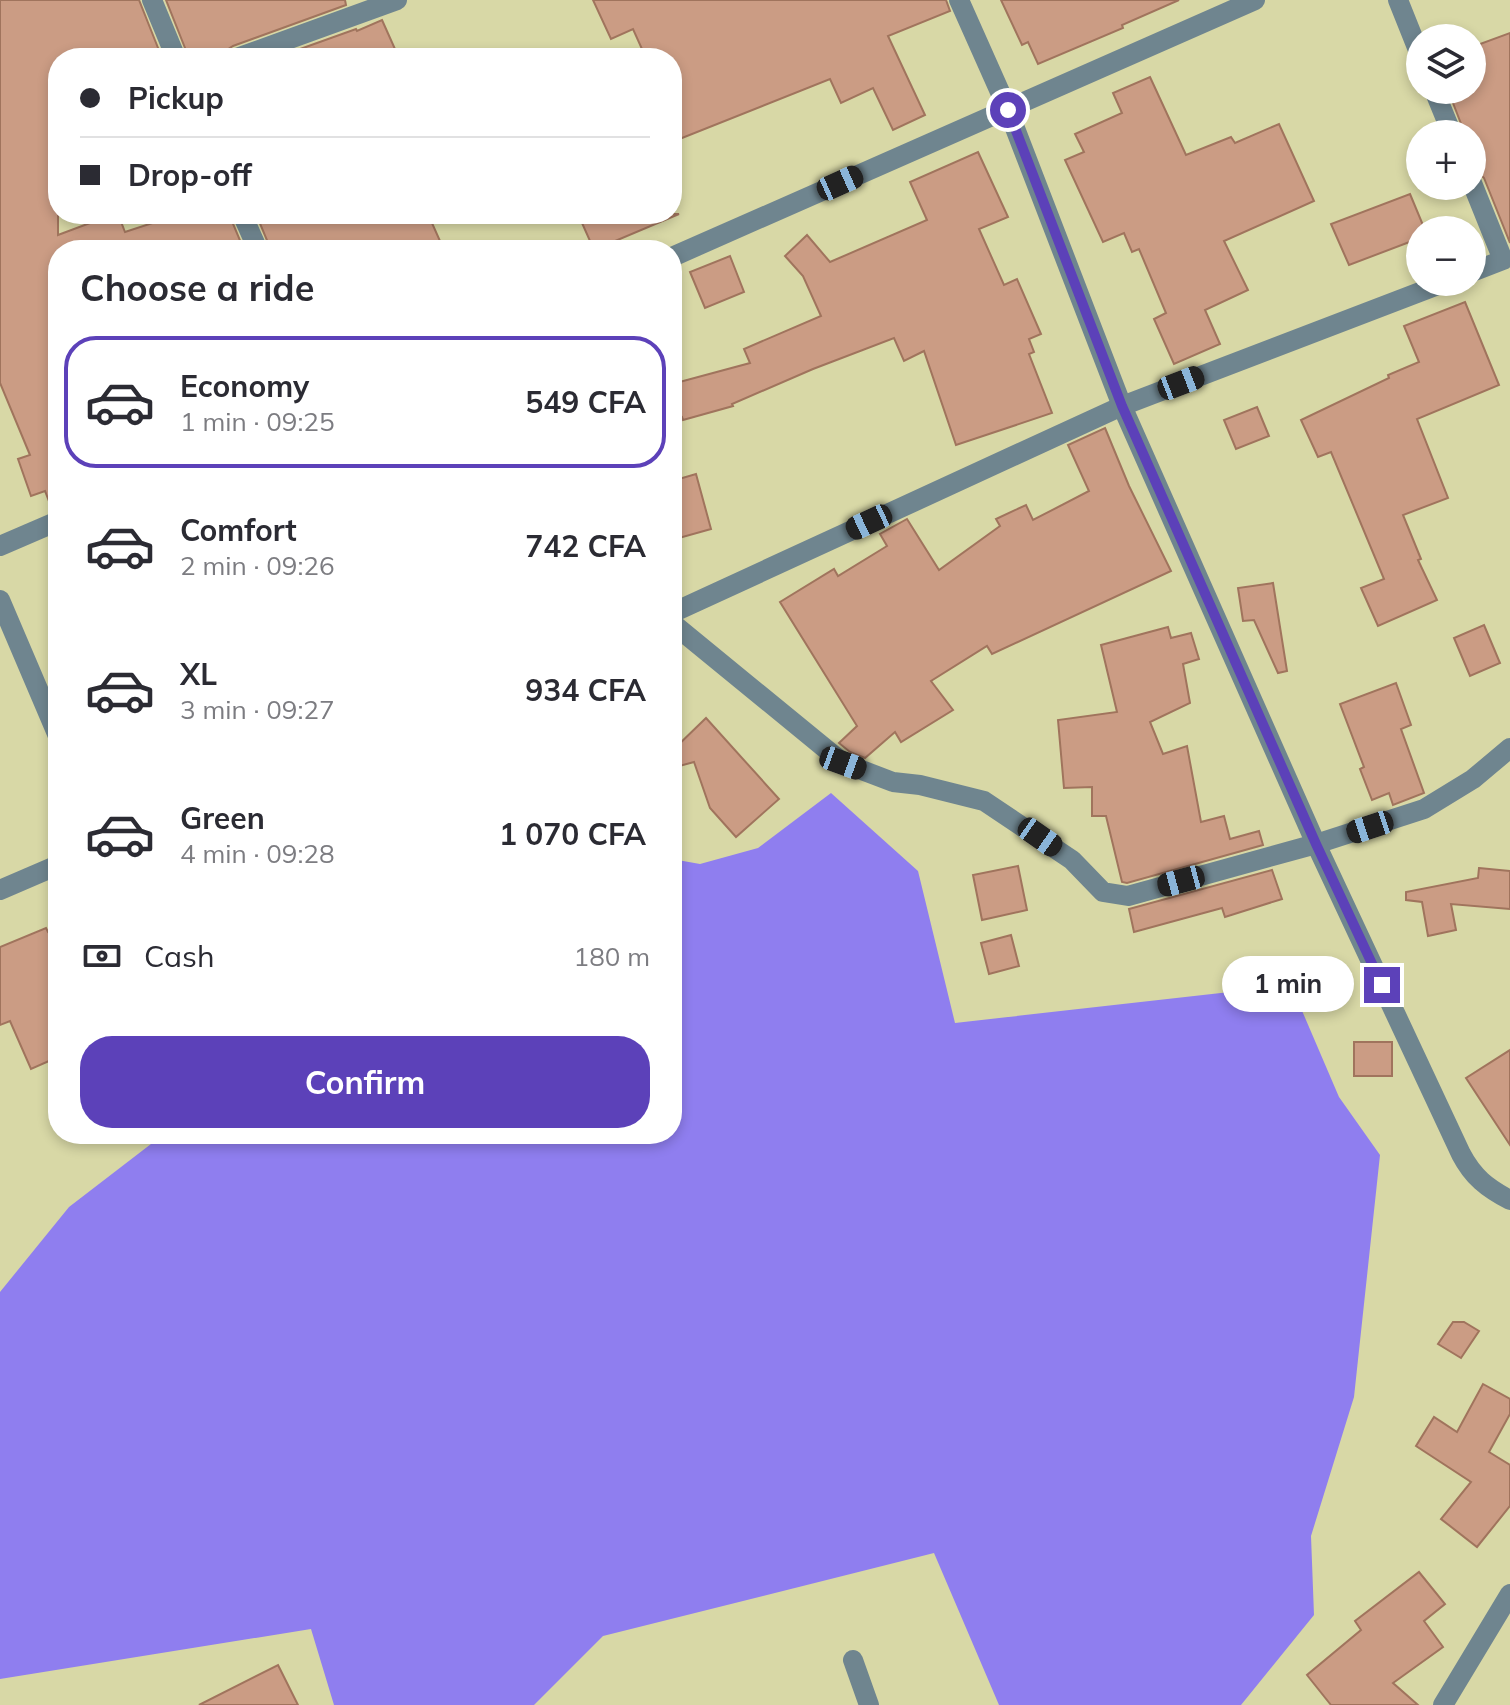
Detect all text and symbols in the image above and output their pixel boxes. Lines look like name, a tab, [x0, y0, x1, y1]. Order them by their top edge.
map controls	[1406, 24, 1486, 296]
button: layers	[1406, 24, 1486, 104]
text: Pickup	[128, 79, 224, 117]
route start	[990, 92, 1026, 128]
button: +	[1406, 120, 1486, 200]
text: Drop-off	[128, 156, 252, 194]
car	[813, 162, 867, 204]
button: −	[1406, 216, 1486, 296]
text: Choose a ride	[80, 265, 314, 310]
car	[1154, 363, 1208, 403]
icon: car	[84, 366, 156, 438]
text: Economy	[180, 367, 309, 405]
text: 549 CFA	[525, 383, 646, 421]
text: 1 min · 09:25	[180, 405, 335, 438]
car	[842, 501, 896, 543]
icon: car	[84, 510, 156, 582]
text: Comfort	[180, 511, 297, 549]
text: 742 CFA	[525, 527, 646, 565]
text: 2 min · 09:26	[180, 549, 335, 582]
icon: car	[84, 654, 156, 726]
text: XL	[180, 655, 217, 693]
text: 934 CFA	[525, 671, 646, 709]
text: 3 min · 09:27	[180, 693, 335, 726]
car	[816, 744, 870, 782]
icon: car	[84, 798, 156, 870]
text: Green	[180, 799, 265, 837]
car	[1343, 808, 1397, 846]
car	[1013, 813, 1067, 861]
text: 1 070 CFA	[499, 815, 646, 853]
text: 4 min · 09:28	[180, 837, 335, 870]
car	[1155, 863, 1207, 899]
icon: cash	[80, 934, 124, 978]
text: Cash	[144, 937, 215, 975]
text: 180 m	[574, 940, 650, 973]
callout: 1 min	[1222, 957, 1354, 1013]
text: 1 min	[1254, 967, 1322, 1000]
route end	[1364, 967, 1400, 1003]
button: Confirm	[80, 1036, 650, 1128]

